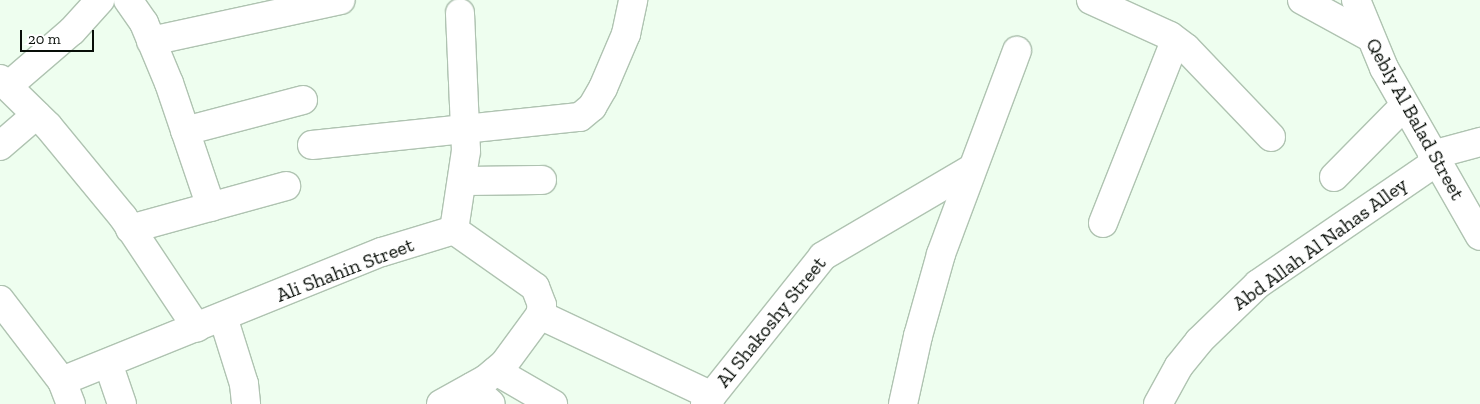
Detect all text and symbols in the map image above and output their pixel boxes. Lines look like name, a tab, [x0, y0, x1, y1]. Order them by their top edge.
scale bar	[22, 20, 96, 52]
text: 20 m	[28, 30, 61, 48]
street label: Qebly Al Balad Street	[1360, 33, 1470, 205]
street label: Abd Allah Al Nahas Alley	[1227, 172, 1413, 316]
street label: Ali Shahin Street	[273, 233, 417, 307]
street label: Al Shakoshy Street	[711, 252, 831, 392]

